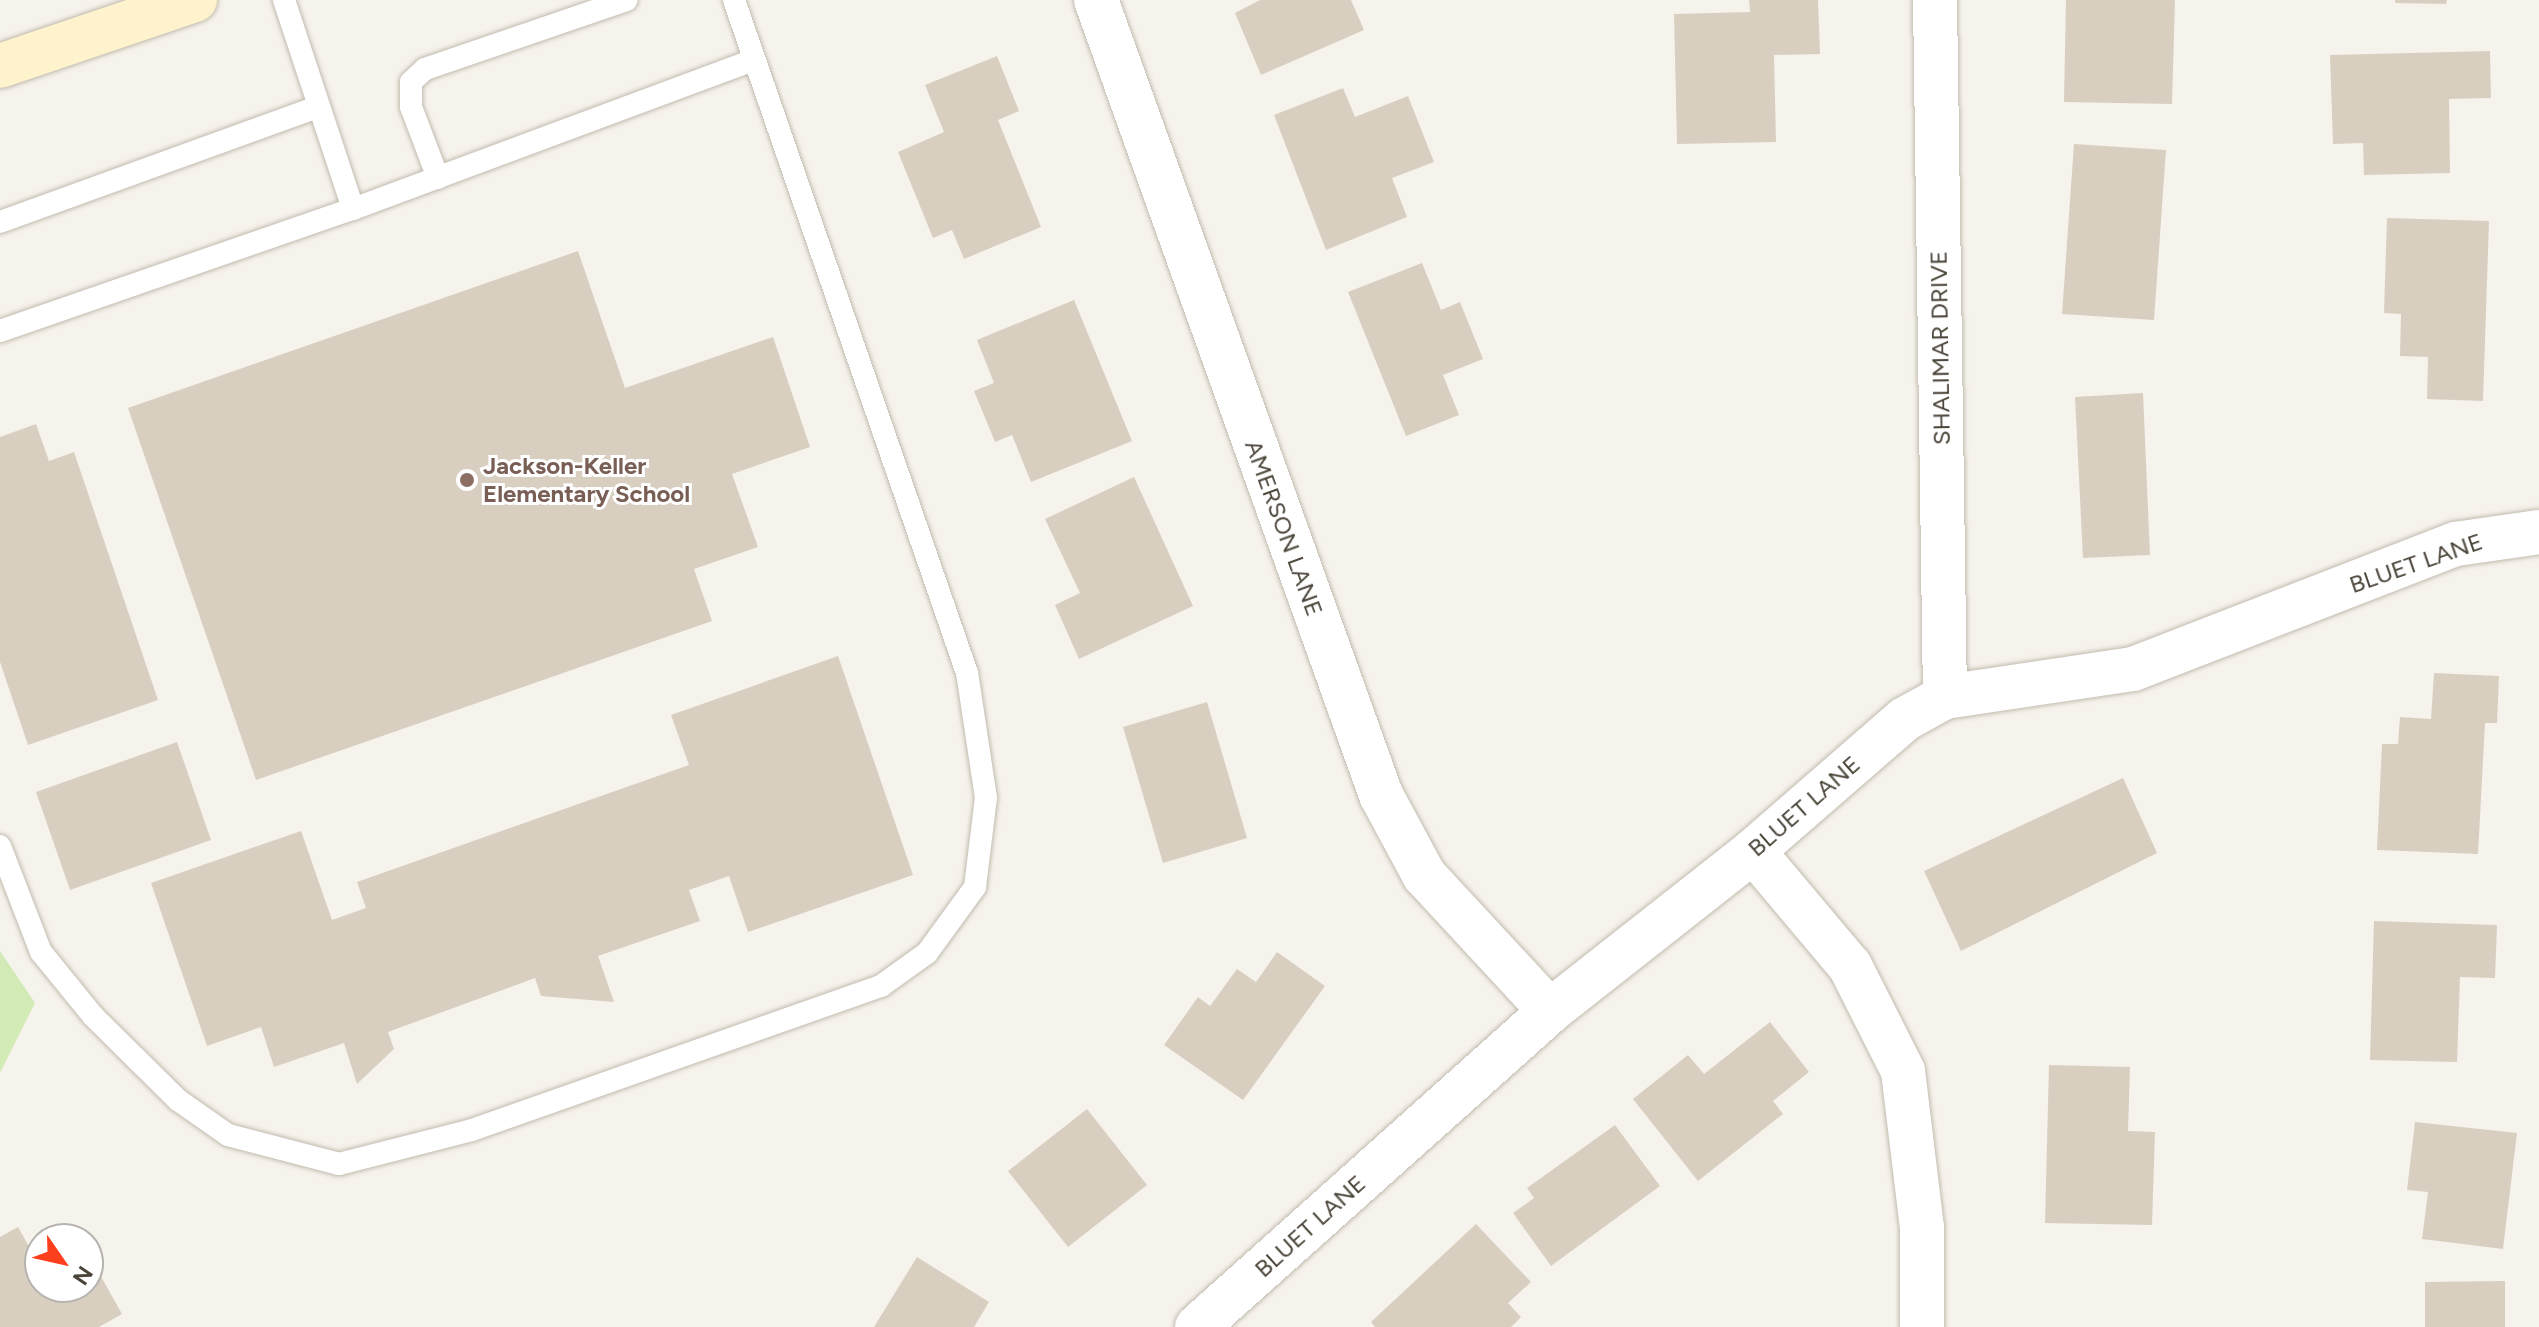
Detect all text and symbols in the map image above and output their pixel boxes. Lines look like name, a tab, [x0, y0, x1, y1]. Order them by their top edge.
street label: SHALIMAR DRIVE	[1924, 251, 1956, 445]
street label: AMERSON LANE	[1239, 436, 1329, 620]
place label: Jackson-Keller Elementary School	[483, 452, 690, 508]
marker: Jackson-Keller Elementary School	[458, 471, 476, 489]
street label: BLUET LANE	[2346, 527, 2486, 599]
street label: BLUET LANE	[1742, 750, 1866, 862]
street label: BLUET LANE	[1249, 1169, 1371, 1283]
north arrow	[24, 1223, 104, 1303]
text: N	[67, 1261, 99, 1290]

